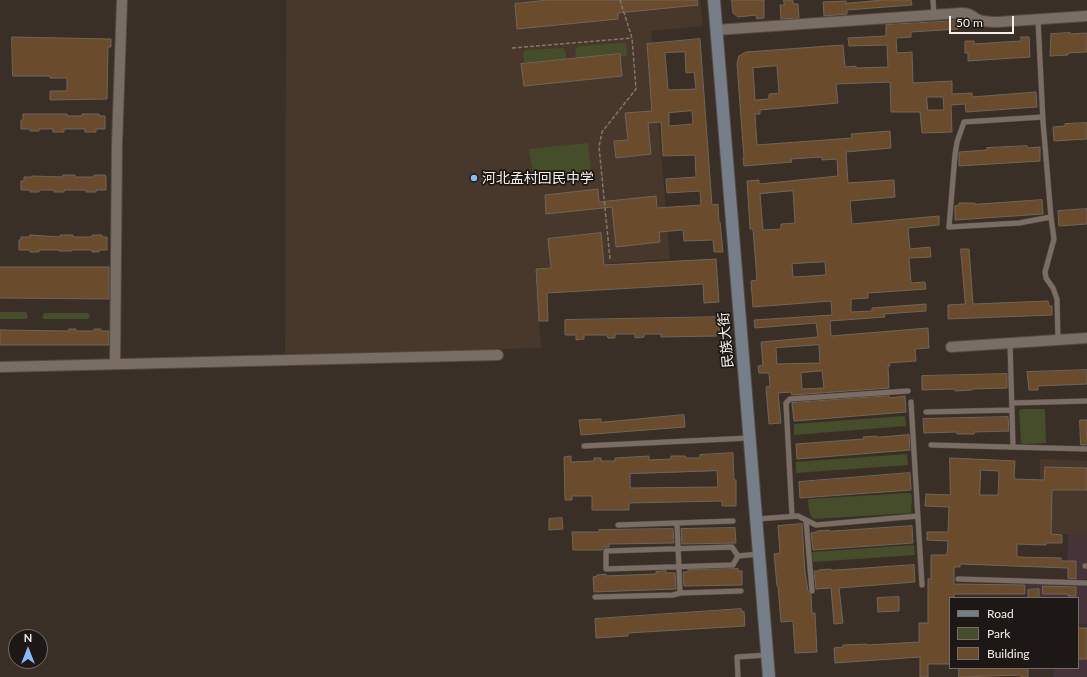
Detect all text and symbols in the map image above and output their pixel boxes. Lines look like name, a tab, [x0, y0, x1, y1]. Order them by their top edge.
scale bar	[951, 8, 1016, 34]
text: 50 m	[956, 15, 983, 30]
place label: 河北孟村回民中学	[482, 170, 594, 186]
marker: 河北孟村回民中学	[469, 173, 479, 183]
street label: 民族大街	[715, 311, 737, 369]
legend	[949, 597, 1079, 669]
text: Road	[987, 606, 1014, 621]
text: Park	[987, 626, 1010, 641]
north arrow	[8, 629, 48, 669]
text: N	[24, 631, 32, 644]
text: Building	[987, 646, 1030, 661]

